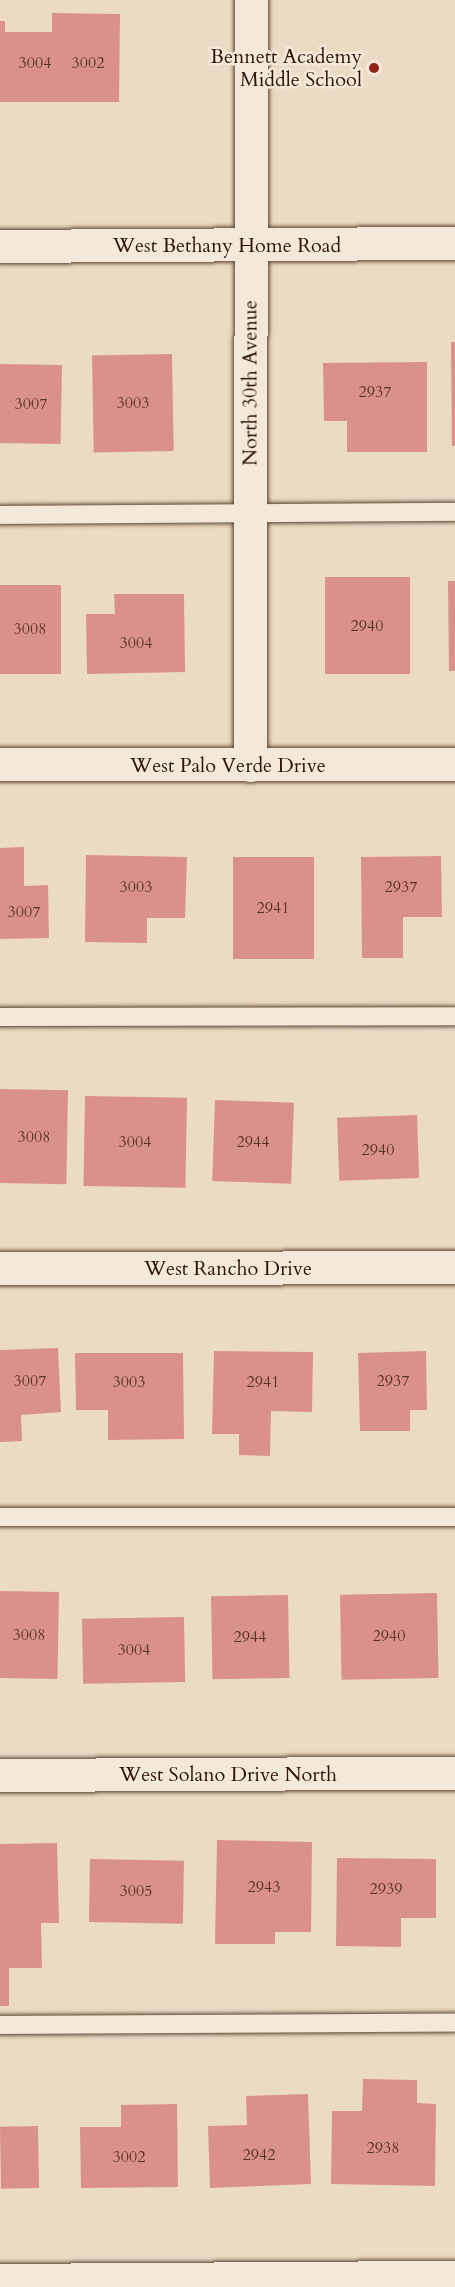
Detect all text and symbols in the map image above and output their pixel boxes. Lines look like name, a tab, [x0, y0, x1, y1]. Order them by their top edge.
place label: Bennett Academy Middle School	[210, 45, 362, 92]
house number: 3004	[19, 53, 51, 73]
house number: 3002	[72, 53, 104, 73]
marker: Bennett Academy Middle School	[367, 61, 381, 75]
street label: West Bethany Home Road	[113, 233, 341, 257]
street label: North 30th Avenue	[238, 300, 262, 466]
house number: 2937	[359, 382, 391, 402]
house number: 3003	[117, 393, 149, 413]
house number: 3007	[15, 394, 47, 414]
house number: 2940	[351, 616, 383, 636]
house number: 3008	[14, 619, 46, 639]
house number: 3004	[120, 633, 152, 653]
street label: West Palo Verde Drive	[130, 753, 326, 777]
house number: 3003	[120, 877, 152, 897]
house number: 2937	[385, 877, 417, 897]
house number: 2941	[257, 898, 289, 918]
house number: 3007	[8, 902, 40, 922]
house number: 3008	[18, 1127, 50, 1147]
house number: 3004	[119, 1132, 151, 1152]
house number: 2944	[237, 1132, 269, 1152]
house number: 2940	[362, 1140, 394, 1160]
street label: West Rancho Drive	[144, 1256, 312, 1280]
house number: 3007	[14, 1371, 46, 1391]
house number: 2937	[377, 1371, 409, 1391]
house number: 3003	[113, 1372, 145, 1392]
house number: 2941	[247, 1372, 279, 1392]
house number: 3008	[13, 1625, 45, 1645]
house number: 2940	[373, 1626, 405, 1646]
house number: 2944	[234, 1627, 266, 1647]
house number: 3004	[118, 1640, 150, 1660]
street label: West Solano Drive North	[119, 1762, 337, 1786]
house number: 2943	[248, 1877, 280, 1897]
house number: 2939	[370, 1879, 402, 1899]
house number: 3005	[120, 1881, 152, 1901]
house number: 2938	[367, 2138, 399, 2158]
house number: 2942	[243, 2145, 275, 2165]
house number: 3002	[113, 2147, 145, 2167]

